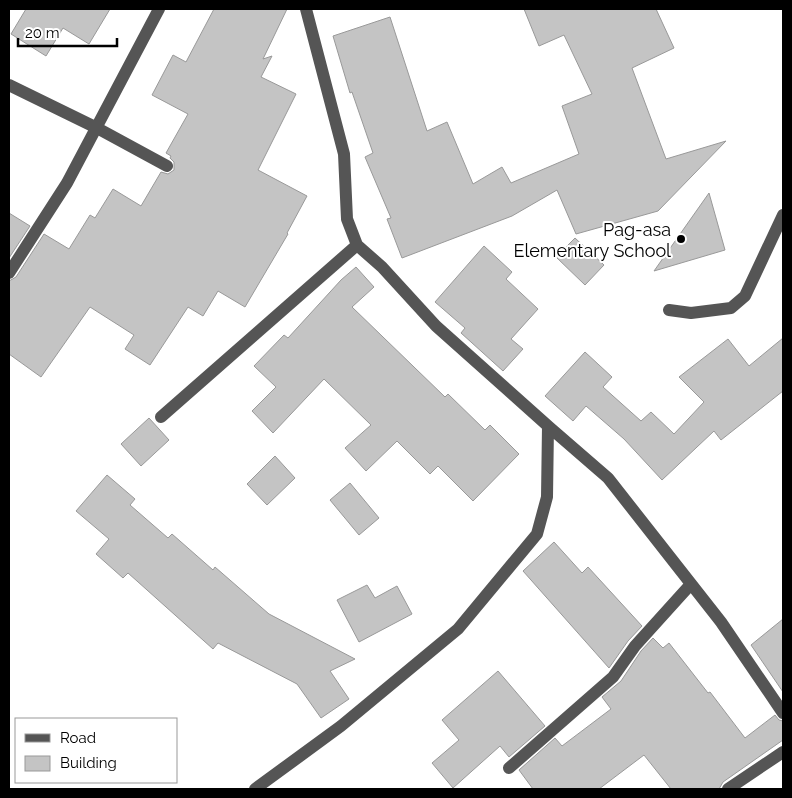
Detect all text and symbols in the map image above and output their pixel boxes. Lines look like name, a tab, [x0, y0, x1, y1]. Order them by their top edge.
scale bar	[18, 15, 116, 47]
text: 20 m	[25, 24, 60, 42]
place label: Pag-asa Elementary School	[513, 219, 671, 261]
marker: Pag-asa Elementary School	[675, 233, 687, 245]
legend	[15, 718, 178, 783]
text: Road	[60, 729, 96, 747]
text: Building	[60, 754, 117, 772]

